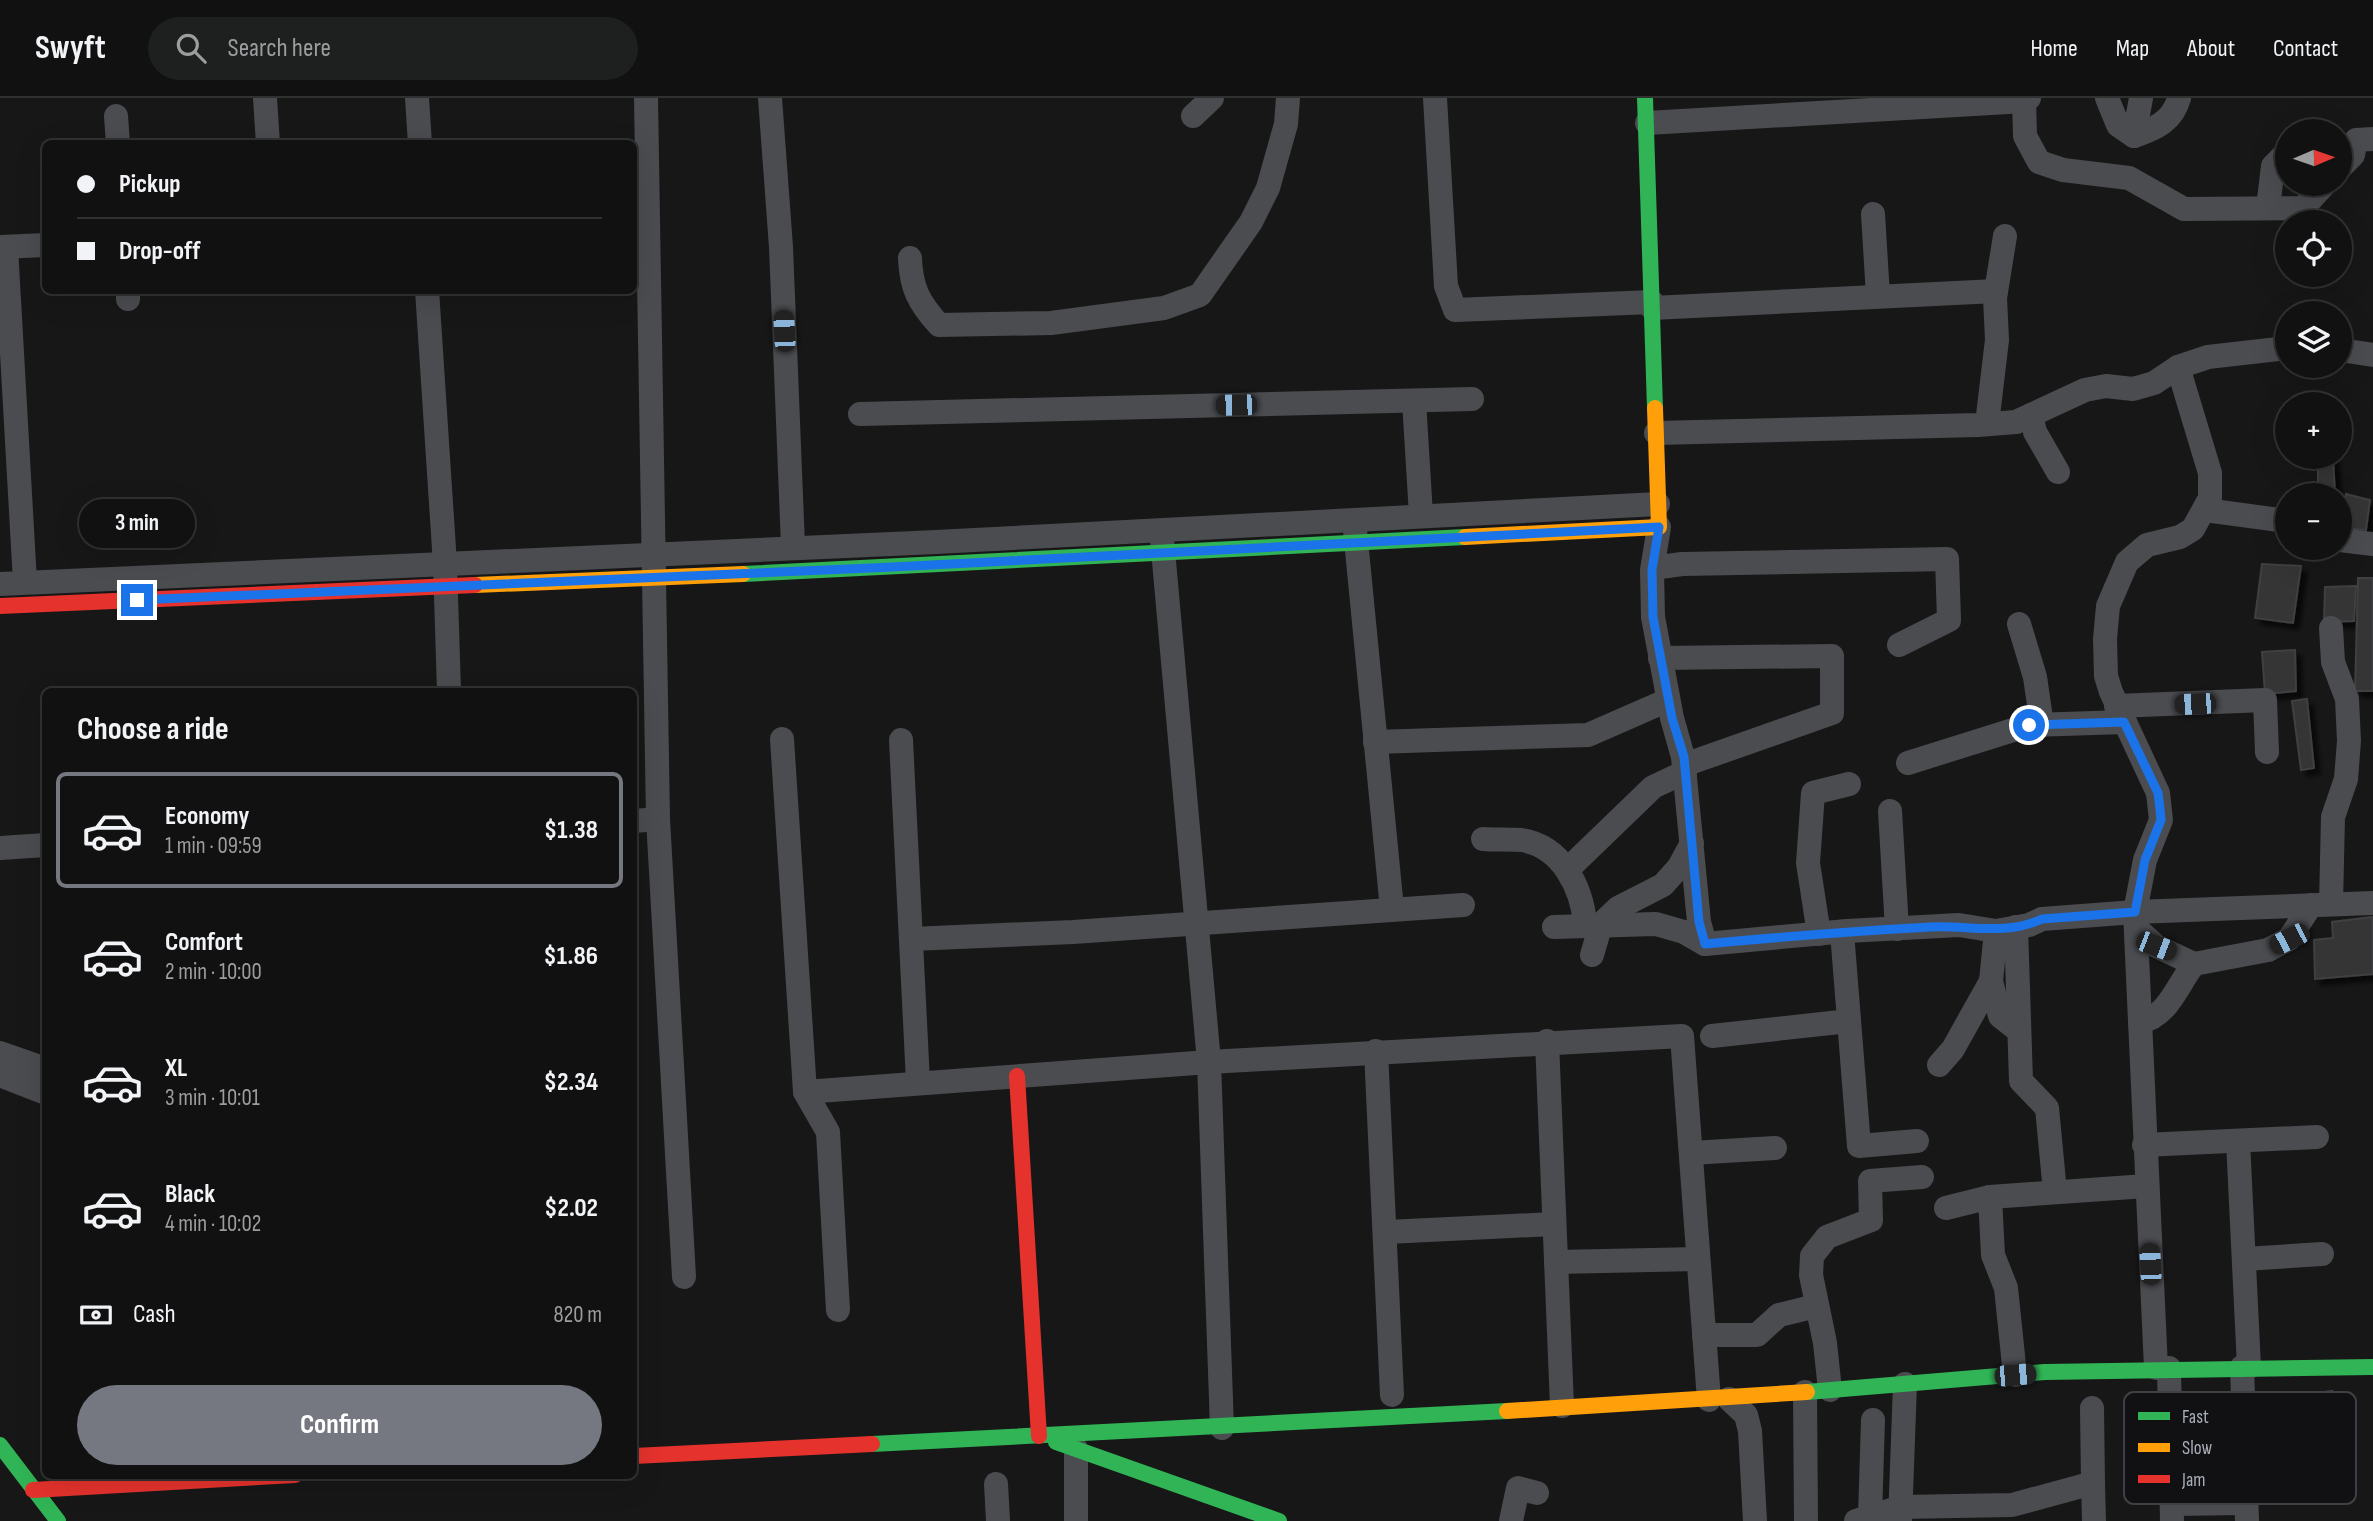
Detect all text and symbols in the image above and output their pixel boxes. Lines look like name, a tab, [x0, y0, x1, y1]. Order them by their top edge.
search box	[148, 17, 638, 80]
text: Swyft	[35, 28, 106, 68]
icon: search	[172, 29, 210, 67]
text: Search here	[228, 33, 331, 64]
text: Home	[2030, 34, 2078, 63]
text: Map	[2116, 34, 2149, 63]
text: About	[2187, 34, 2235, 63]
text: Contact	[2273, 34, 2338, 63]
north arrow	[2275, 119, 2352, 196]
map controls	[2275, 119, 2352, 560]
text: Pickup	[119, 169, 181, 200]
button: locate	[2275, 210, 2352, 287]
text: Drop-off	[119, 236, 200, 267]
button: layers	[2275, 301, 2352, 378]
car	[773, 309, 796, 353]
button: +	[2275, 392, 2352, 469]
car	[1215, 394, 1258, 416]
button: −	[2275, 483, 2352, 560]
callout: 3 min	[79, 498, 195, 547]
text: 3 min	[115, 509, 159, 537]
route end	[121, 584, 153, 616]
car	[2174, 693, 2217, 715]
route start	[2013, 709, 2045, 741]
text: Choose a ride	[77, 710, 229, 749]
icon: car	[81, 799, 144, 862]
text: Economy	[165, 801, 249, 832]
text: $1.38	[544, 815, 598, 846]
text: 1 min · 09:59	[165, 832, 262, 860]
car	[2266, 920, 2313, 958]
icon: car	[81, 925, 144, 988]
text: Comfort	[165, 927, 243, 958]
car	[2133, 929, 2180, 963]
text: $1.86	[544, 941, 598, 972]
text: 2 min · 10:00	[165, 958, 262, 986]
icon: car	[81, 1051, 144, 1114]
text: XL	[165, 1053, 187, 1084]
text: $2.34	[544, 1067, 598, 1098]
text: 3 min · 10:01	[165, 1084, 260, 1112]
icon: car	[81, 1177, 144, 1240]
text: Black	[165, 1179, 215, 1210]
text: $2.02	[544, 1193, 598, 1224]
text: 4 min · 10:02	[165, 1210, 261, 1238]
car	[2139, 1242, 2162, 1286]
icon: cash	[77, 1296, 115, 1334]
text: Cash	[133, 1299, 176, 1330]
text: 820 m	[553, 1301, 602, 1329]
car	[1994, 1363, 2037, 1387]
button: Confirm	[77, 1385, 602, 1465]
legend	[2124, 1392, 2356, 1504]
text: Fast	[2182, 1406, 2209, 1429]
text: Slow	[2182, 1437, 2212, 1460]
text: Jam	[2181, 1469, 2205, 1492]

